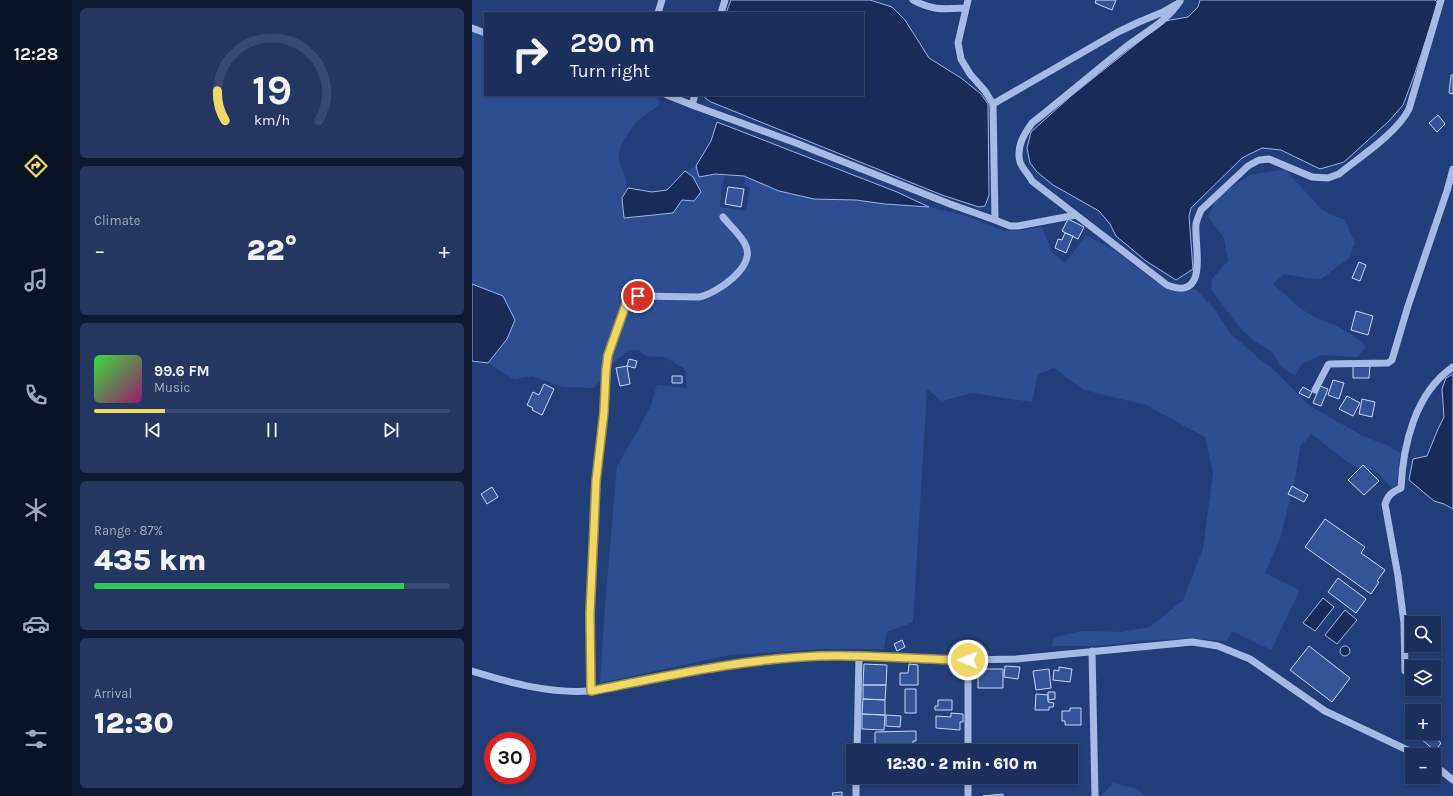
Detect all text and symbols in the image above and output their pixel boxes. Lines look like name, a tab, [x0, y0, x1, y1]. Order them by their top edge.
text: 290 m	[570, 26, 655, 59]
icon: right	[504, 28, 556, 80]
text: 12:28	[14, 43, 58, 65]
text: Turn right	[570, 60, 650, 82]
text: 19	[252, 66, 292, 114]
text: km/h	[254, 111, 290, 128]
icon: directions	[22, 152, 50, 180]
text: Climate	[94, 213, 140, 228]
text: 22°	[246, 232, 298, 268]
text: −	[94, 238, 106, 264]
text: +	[438, 238, 450, 264]
icon: music	[22, 266, 50, 294]
pin	[621, 279, 655, 313]
icon: arrive	[627, 285, 649, 307]
text: 99.6 FM	[154, 362, 210, 380]
text: Music	[154, 380, 190, 395]
icon: phone	[22, 381, 50, 409]
icon: previous	[142, 419, 164, 441]
icon: pause	[261, 419, 283, 441]
icon: next	[380, 419, 402, 441]
icon: climate	[22, 496, 50, 524]
text: Range · 87%	[94, 523, 163, 538]
text: 435 km	[94, 542, 206, 578]
icon: car	[22, 610, 50, 638]
map controls	[1405, 616, 1441, 784]
button: search	[1405, 616, 1441, 652]
position arrow	[947, 639, 989, 681]
button: layers	[1405, 660, 1441, 696]
text: Arrival	[94, 686, 132, 701]
button: +	[1405, 704, 1441, 740]
text: 12:30	[94, 705, 174, 741]
icon: filters	[22, 725, 50, 753]
speed limit sign: 30	[484, 732, 536, 784]
button: −	[1405, 748, 1441, 784]
text: 12:30 · 2 min · 610 m	[887, 755, 1037, 773]

